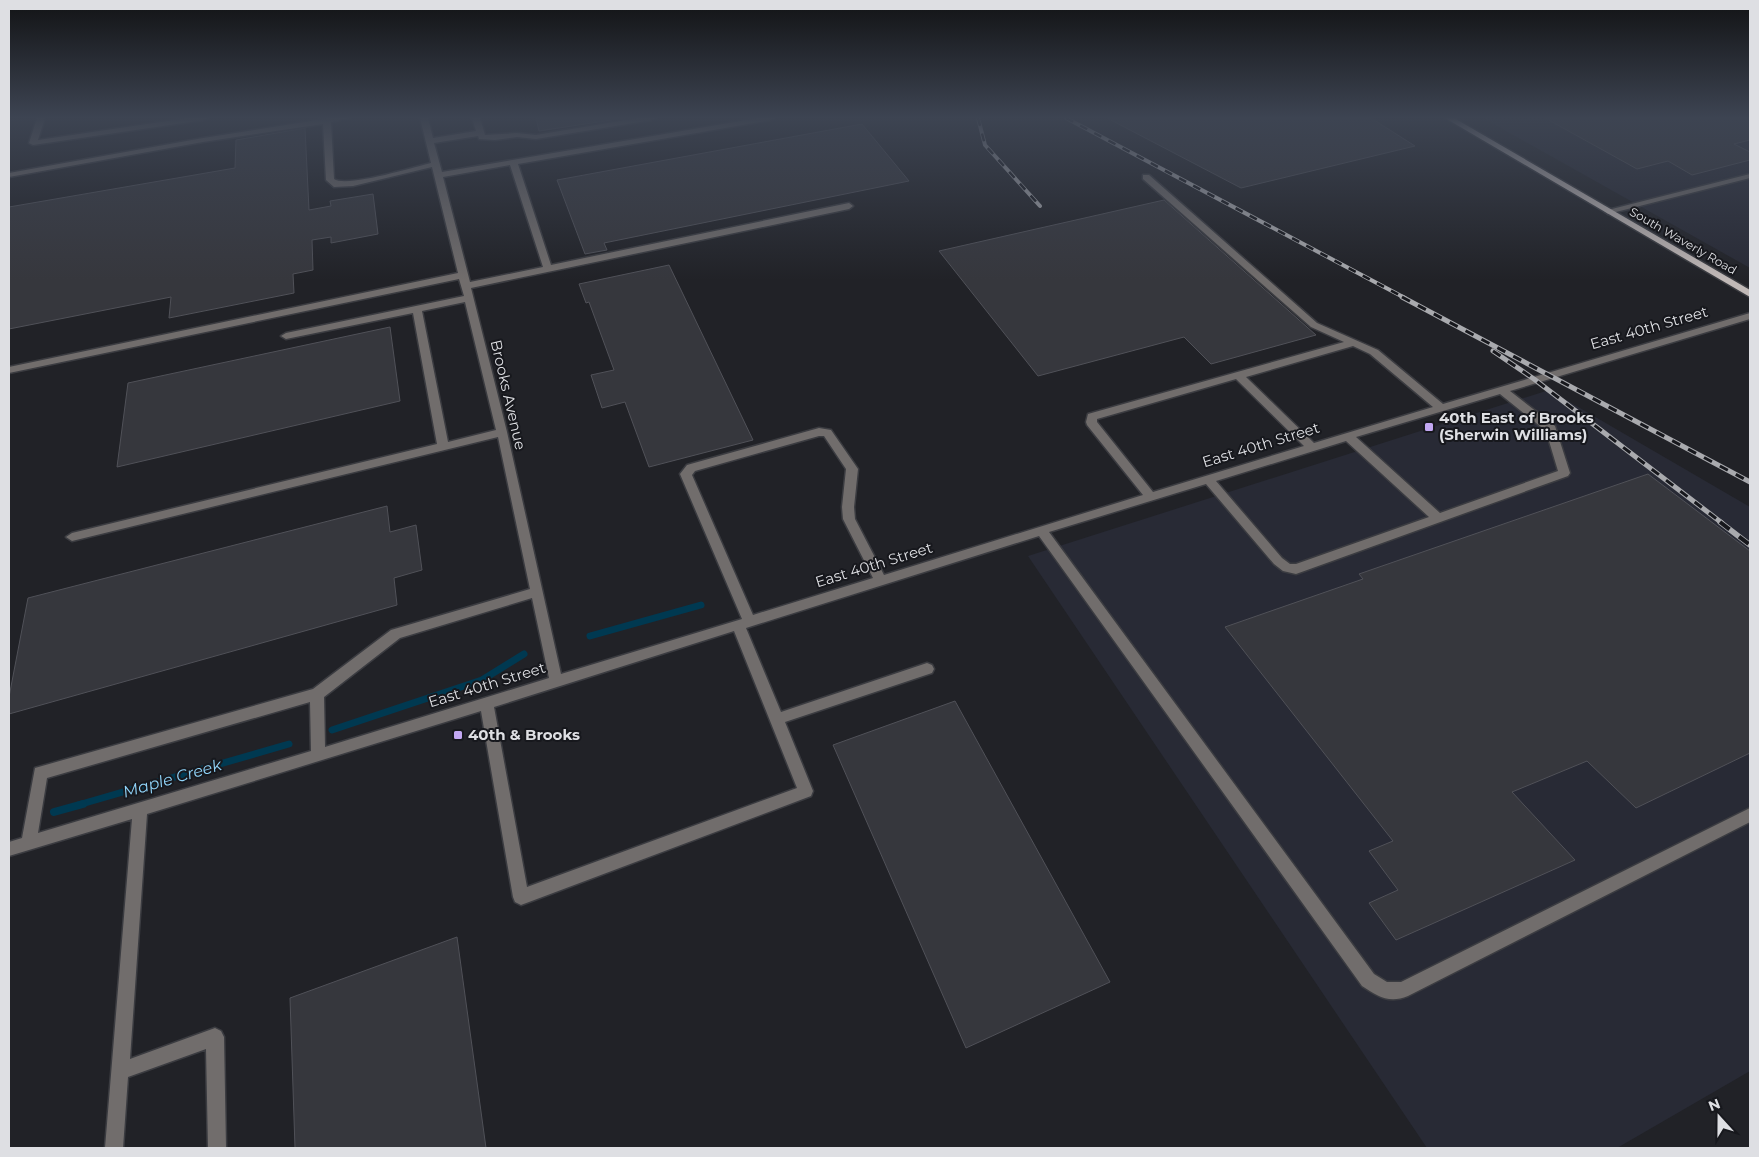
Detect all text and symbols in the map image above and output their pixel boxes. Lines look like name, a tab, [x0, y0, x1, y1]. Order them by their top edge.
street label: South Waverly Road	[1627, 204, 1739, 277]
street label: East 40th Street	[1588, 302, 1710, 353]
street label: Brooks Avenue	[487, 338, 530, 452]
place label: 40th East of Brooks (Sherwin Williams)	[1439, 408, 1594, 444]
street label: East 40th Street	[1200, 418, 1322, 471]
marker: 40th East of Brooks (Sherwin Williams)	[1423, 421, 1435, 433]
street label: East 40th Street	[813, 538, 935, 591]
street label: East 40th Street	[426, 658, 548, 711]
place label: 40th & Brooks	[468, 725, 580, 744]
marker: 40th & Brooks	[452, 729, 464, 741]
water label: Maple Creek	[121, 755, 225, 802]
north arrow	[1694, 1092, 1744, 1142]
text: N	[1706, 1094, 1723, 1115]

